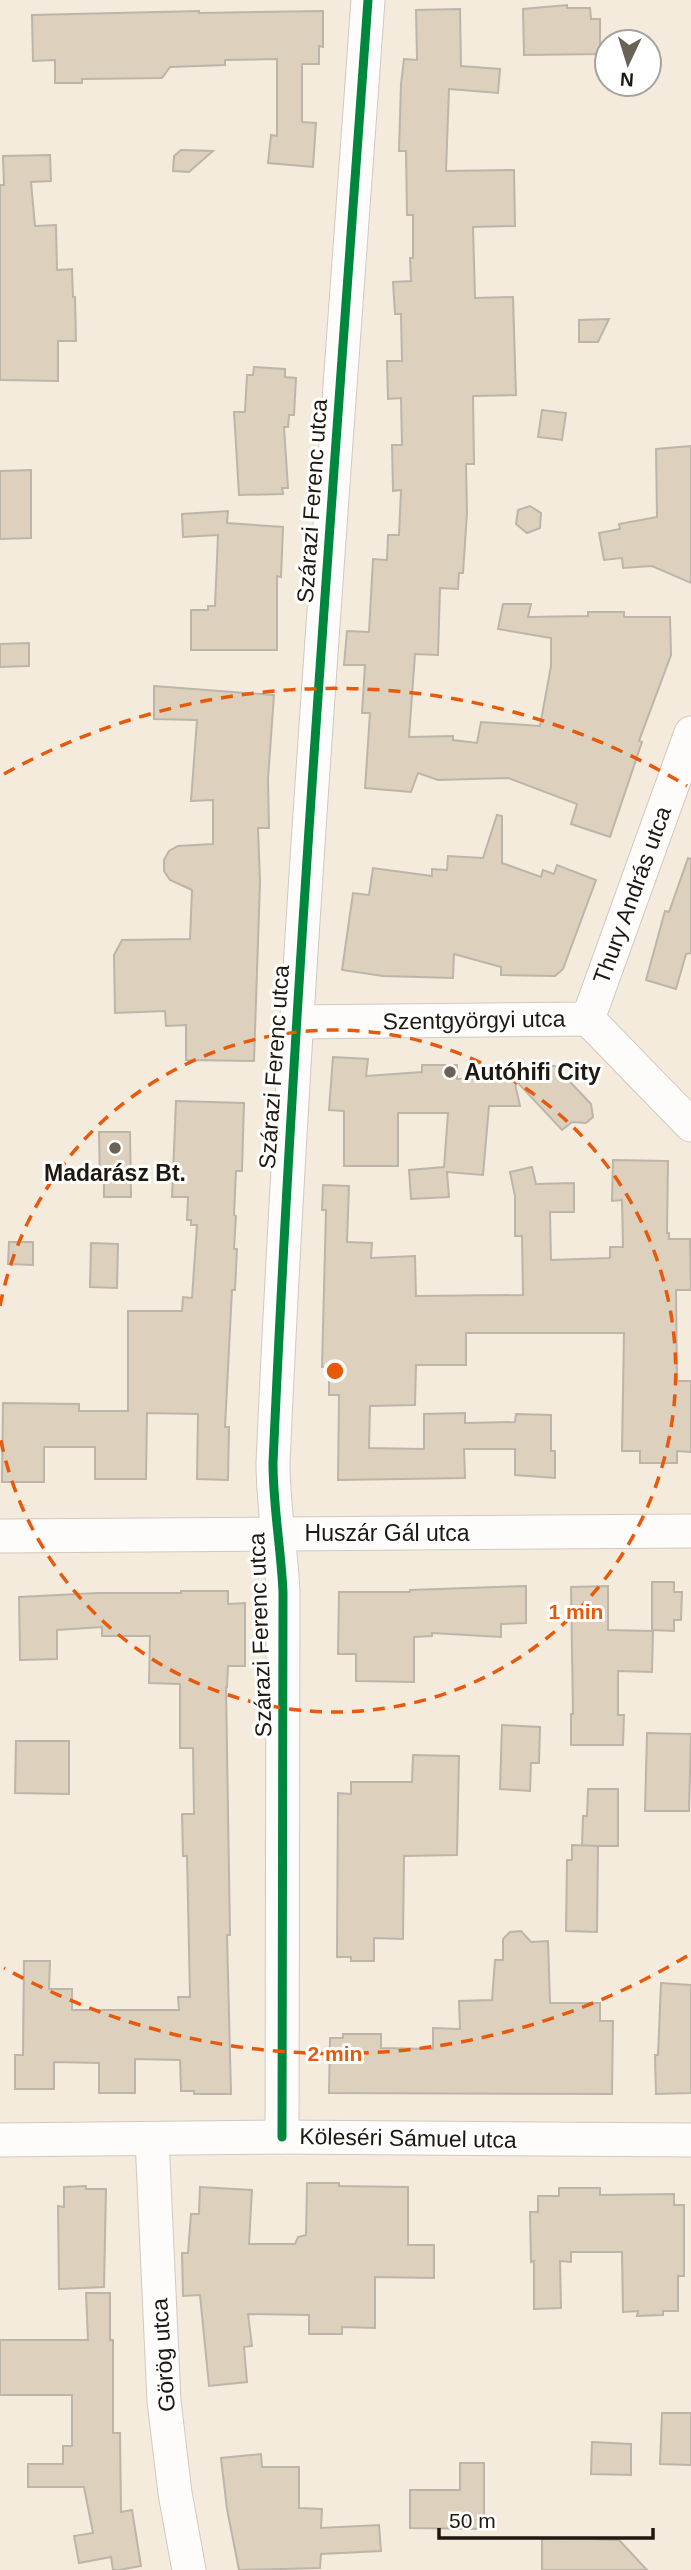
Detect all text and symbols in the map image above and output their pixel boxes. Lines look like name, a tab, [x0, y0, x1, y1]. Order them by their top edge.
north arrow	[593, 28, 663, 98]
text: N	[619, 69, 634, 90]
street label: Szárazi Ferenc utca	[292, 398, 332, 604]
street label: Thury András utca	[588, 803, 676, 987]
street label: Szárazi Ferenc utca	[254, 964, 294, 1170]
street label: Szentgyörgyi utca	[382, 1005, 566, 1035]
place label: Autóhifi City	[464, 1059, 601, 1085]
marker: Autóhifi City	[442, 1064, 458, 1080]
marker: Madarász Bt.	[107, 1140, 123, 1156]
place label: Madarász Bt.	[44, 1160, 186, 1186]
centre of rings	[323, 1359, 347, 1383]
street label: Huszár Gál utca	[305, 1520, 470, 1546]
street label: Szárazi Ferenc utca	[243, 1532, 277, 1738]
text: 1 min	[549, 1600, 603, 1623]
text: 2 min	[308, 2042, 362, 2065]
street label: Köleséri Sámuel utca	[299, 2123, 517, 2153]
street label: Görög utca	[146, 2297, 180, 2413]
scale bar	[439, 2496, 652, 2540]
text: 50 m	[449, 2509, 496, 2532]

